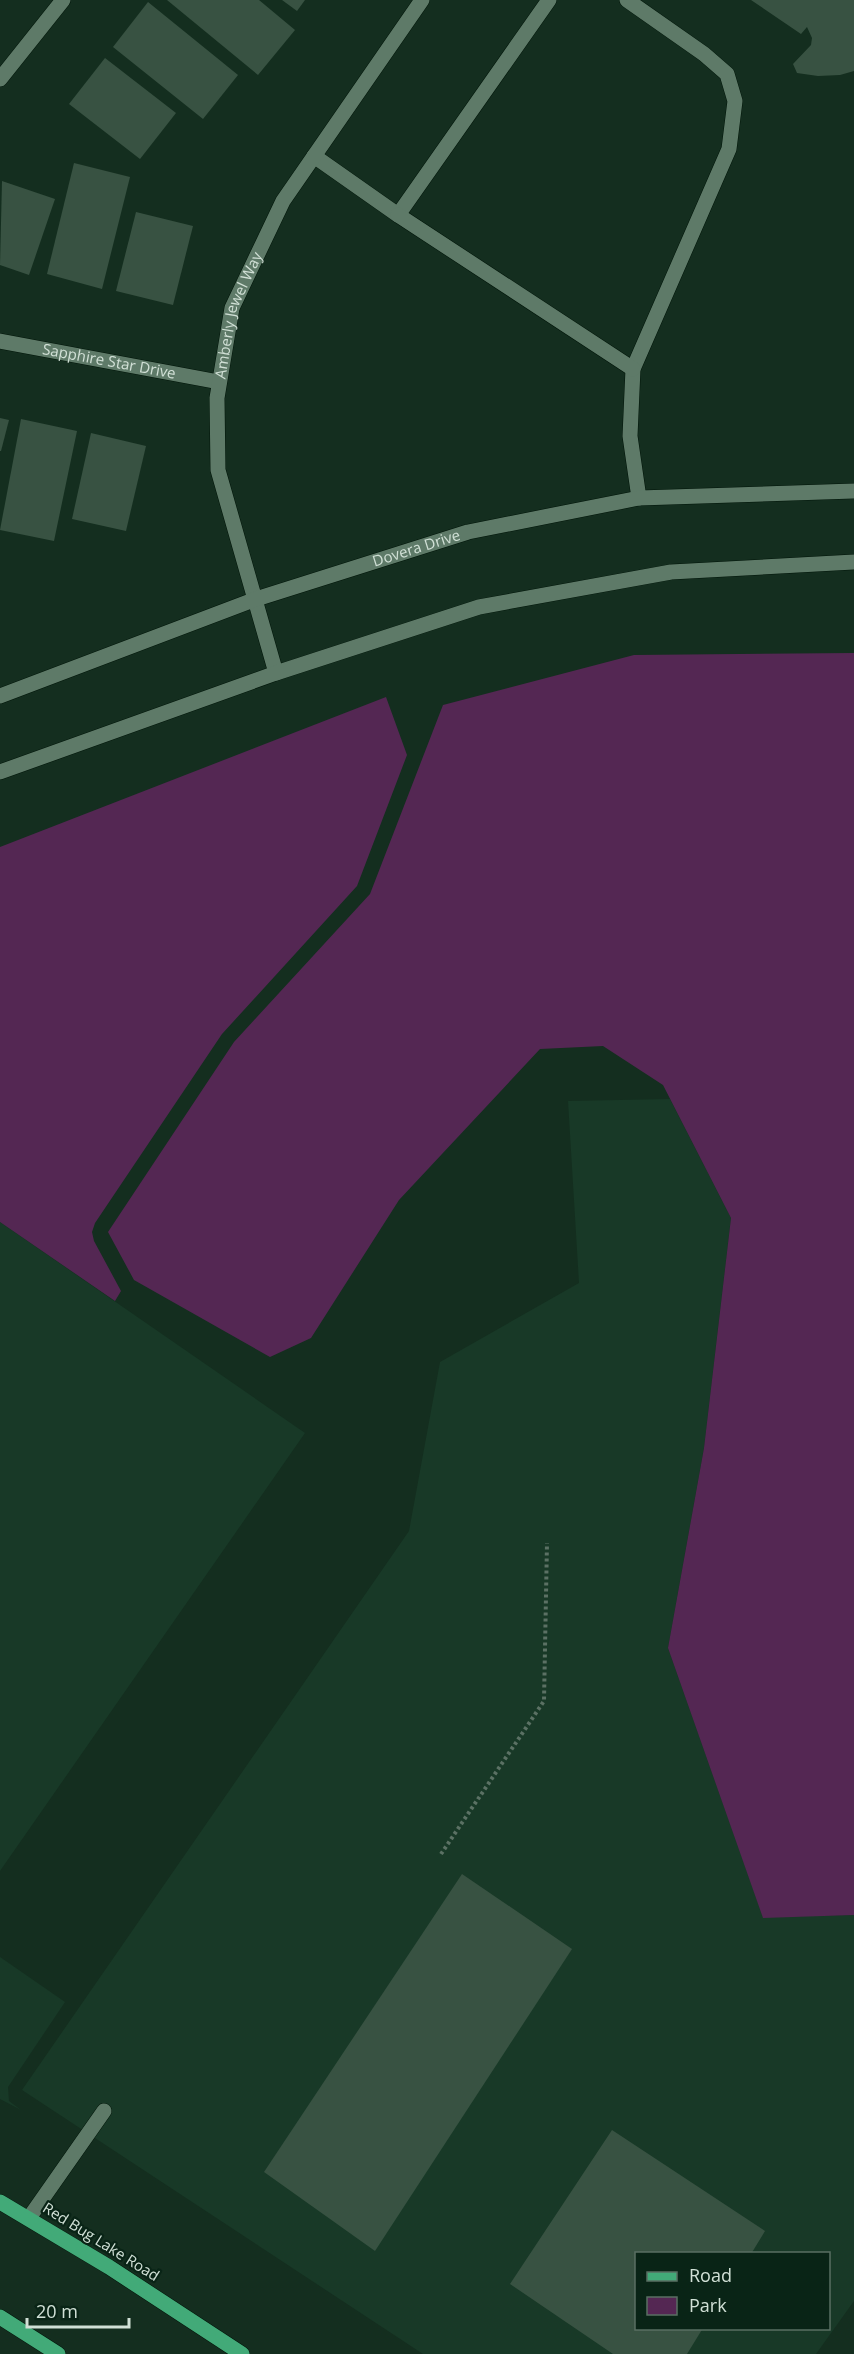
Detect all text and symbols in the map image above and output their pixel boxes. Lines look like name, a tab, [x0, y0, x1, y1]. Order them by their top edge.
street label: Amberly Jewel Way	[209, 248, 266, 380]
street label: Sapphire Star Drive	[41, 338, 178, 383]
street label: Dovera Drive	[370, 524, 463, 571]
street label: Red Bug Lake Road	[39, 2197, 164, 2285]
legend	[635, 2252, 830, 2330]
text: Road	[689, 2263, 732, 2287]
scale bar	[27, 2291, 129, 2329]
text: Park	[689, 2293, 727, 2317]
text: 20 m	[36, 2299, 78, 2323]

